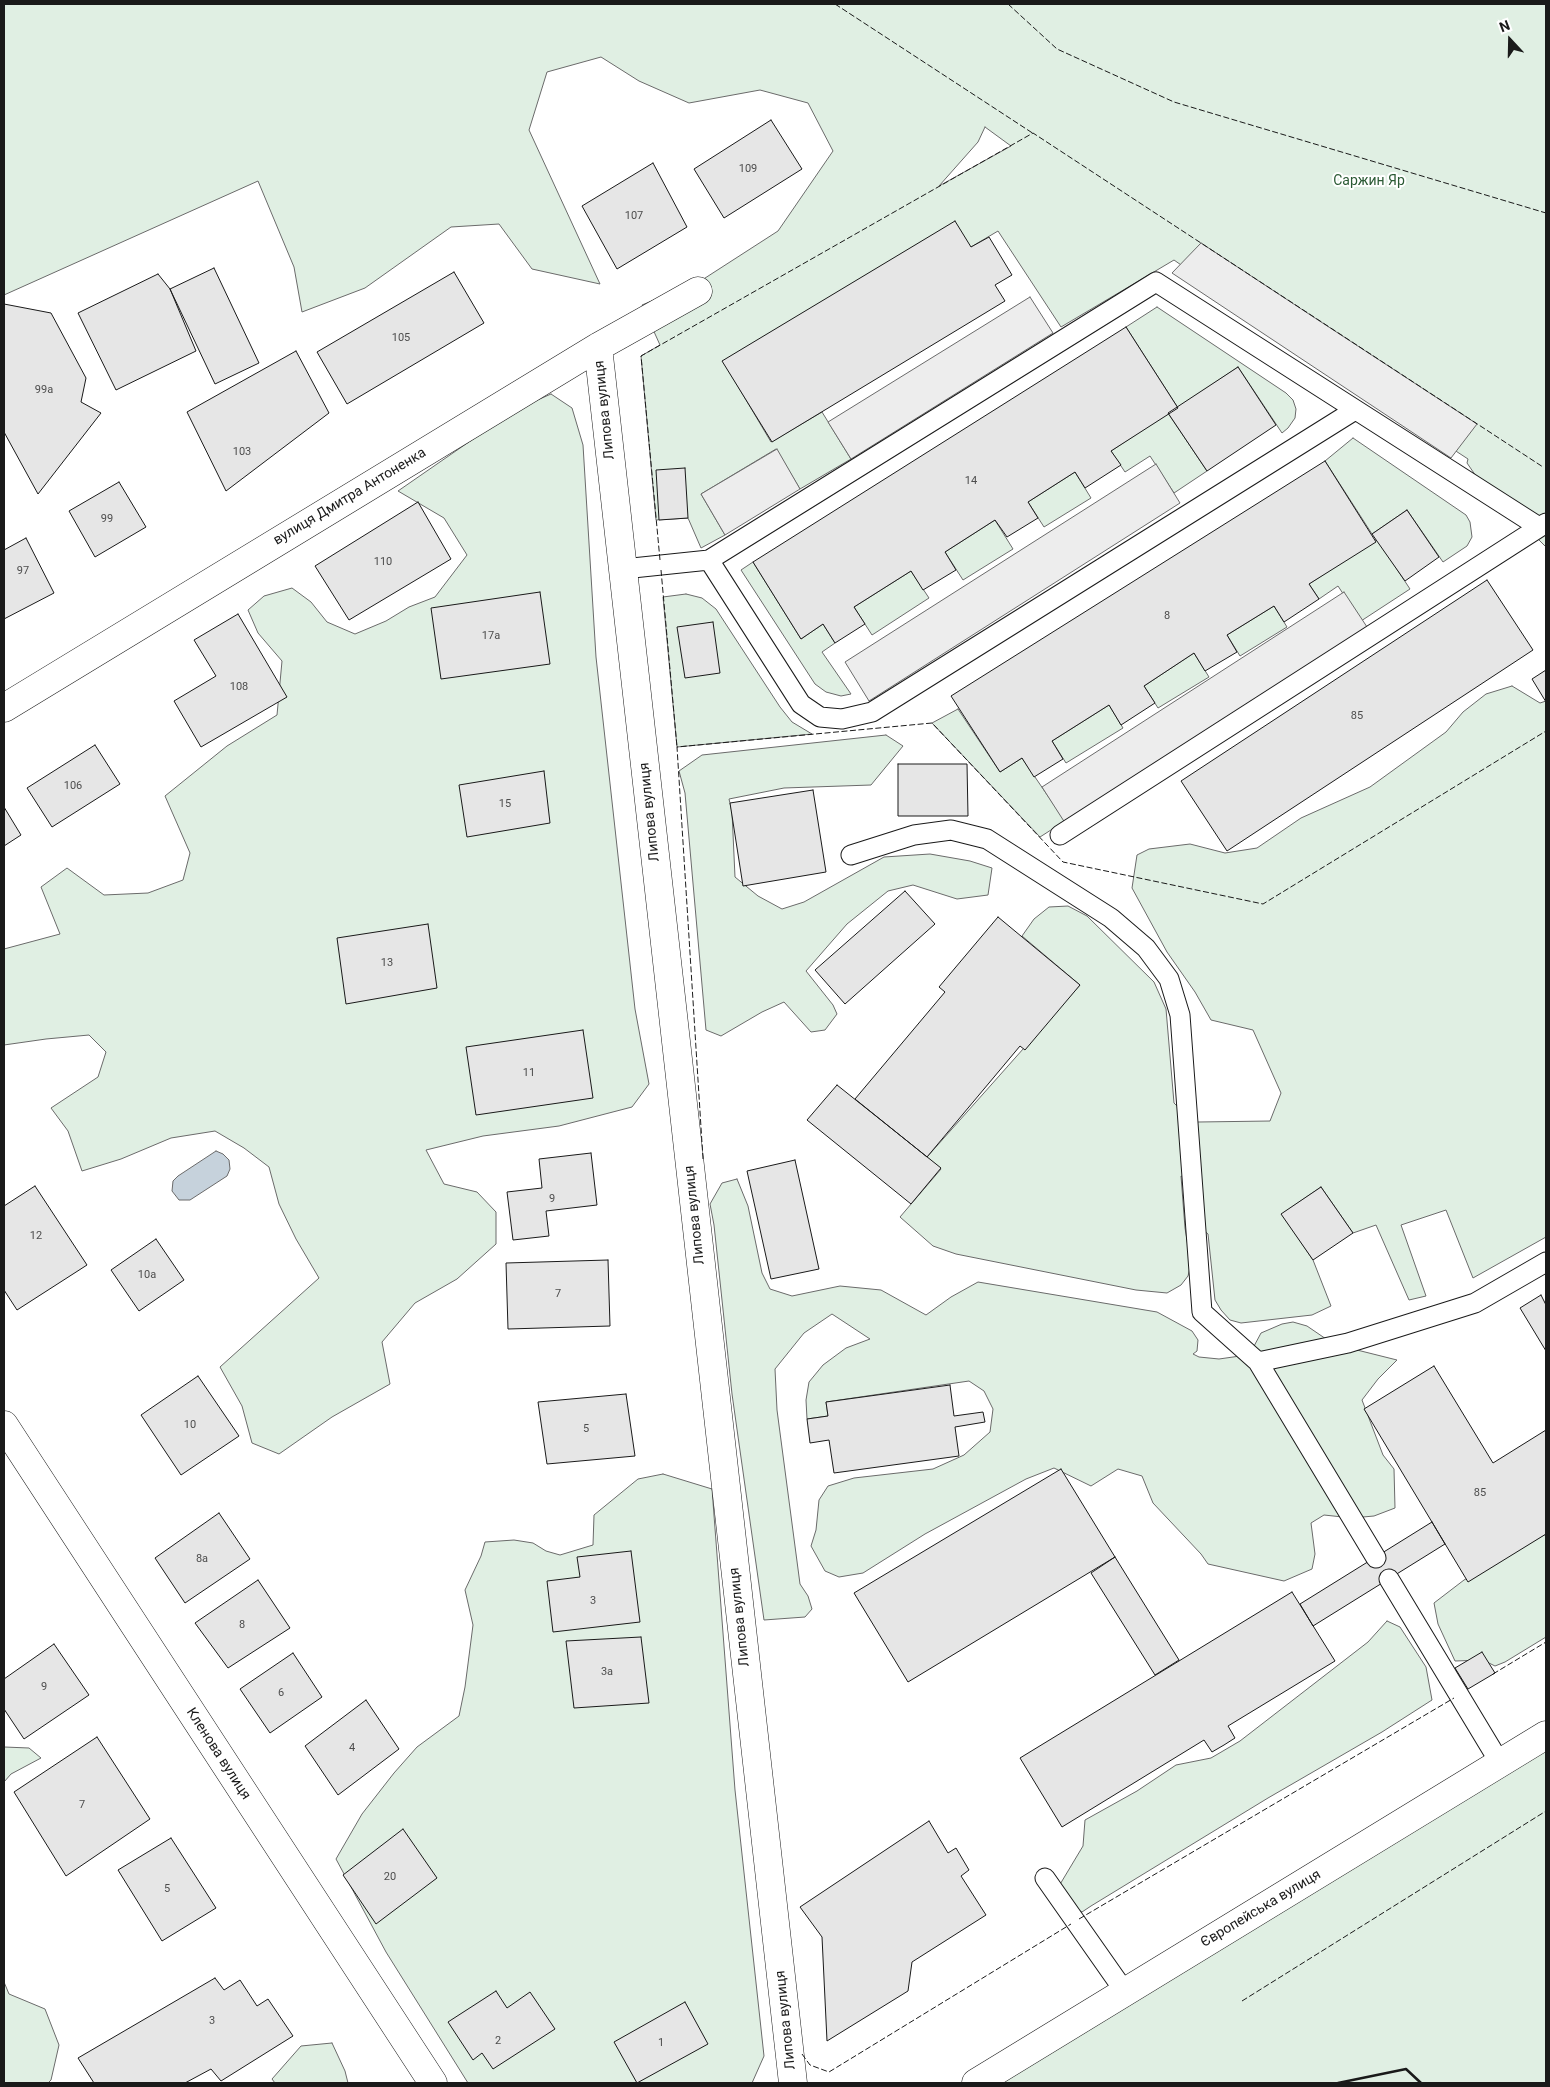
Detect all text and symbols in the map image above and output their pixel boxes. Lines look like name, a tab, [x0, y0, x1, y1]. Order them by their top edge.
north arrow	[1485, 15, 1535, 65]
text: N	[1497, 17, 1512, 35]
house number: 109	[739, 162, 757, 176]
park label: Саржин Яр	[1333, 173, 1405, 189]
house number: 107	[625, 209, 643, 223]
house number: 105	[392, 331, 410, 345]
street label: Липова вулиця	[591, 360, 619, 460]
house number: 99а	[35, 383, 53, 397]
house number: 103	[233, 445, 251, 459]
street label: вулиця Дмитра Антоненка	[271, 445, 429, 549]
house number: 14	[965, 474, 977, 488]
house number: 99	[101, 512, 113, 526]
house number: 110	[374, 555, 392, 569]
house number: 97	[17, 564, 29, 578]
house number: 8	[1164, 609, 1170, 623]
house number: 17а	[482, 629, 500, 643]
house number: 108	[230, 680, 248, 694]
house number: 85	[1351, 709, 1363, 723]
street label: Липова вулиця	[636, 762, 664, 862]
house number: 106	[64, 779, 82, 793]
house number: 15	[499, 797, 511, 811]
house number: 13	[381, 956, 393, 970]
house number: 11	[523, 1066, 535, 1080]
street label: Липова вулиця	[681, 1165, 709, 1265]
house number: 9	[549, 1192, 555, 1206]
house number: 12	[30, 1229, 42, 1243]
house number: 10а	[138, 1268, 156, 1282]
house number: 7	[555, 1287, 561, 1301]
house number: 10	[184, 1418, 196, 1432]
house number: 5	[583, 1422, 589, 1436]
house number: 85	[1474, 1486, 1486, 1500]
house number: 8а	[196, 1552, 208, 1566]
street label: Липова вулиця	[726, 1567, 754, 1667]
house number: 3	[590, 1594, 596, 1608]
house number: 8	[239, 1618, 245, 1632]
house number: 3а	[601, 1665, 613, 1679]
house number: 9	[41, 1680, 47, 1694]
house number: 6	[278, 1686, 284, 1700]
street label: Кленова вулиця	[182, 1705, 254, 1803]
house number: 4	[349, 1741, 355, 1755]
house number: 7	[79, 1798, 85, 1812]
street label: Європейська вулиця	[1198, 1867, 1324, 1951]
house number: 20	[384, 1870, 396, 1884]
house number: 5	[164, 1882, 170, 1896]
street label: Липова вулиця	[772, 1970, 800, 2070]
house number: 3	[209, 2014, 215, 2028]
house number: 2	[495, 2034, 501, 2048]
house number: 1	[658, 2036, 664, 2050]

